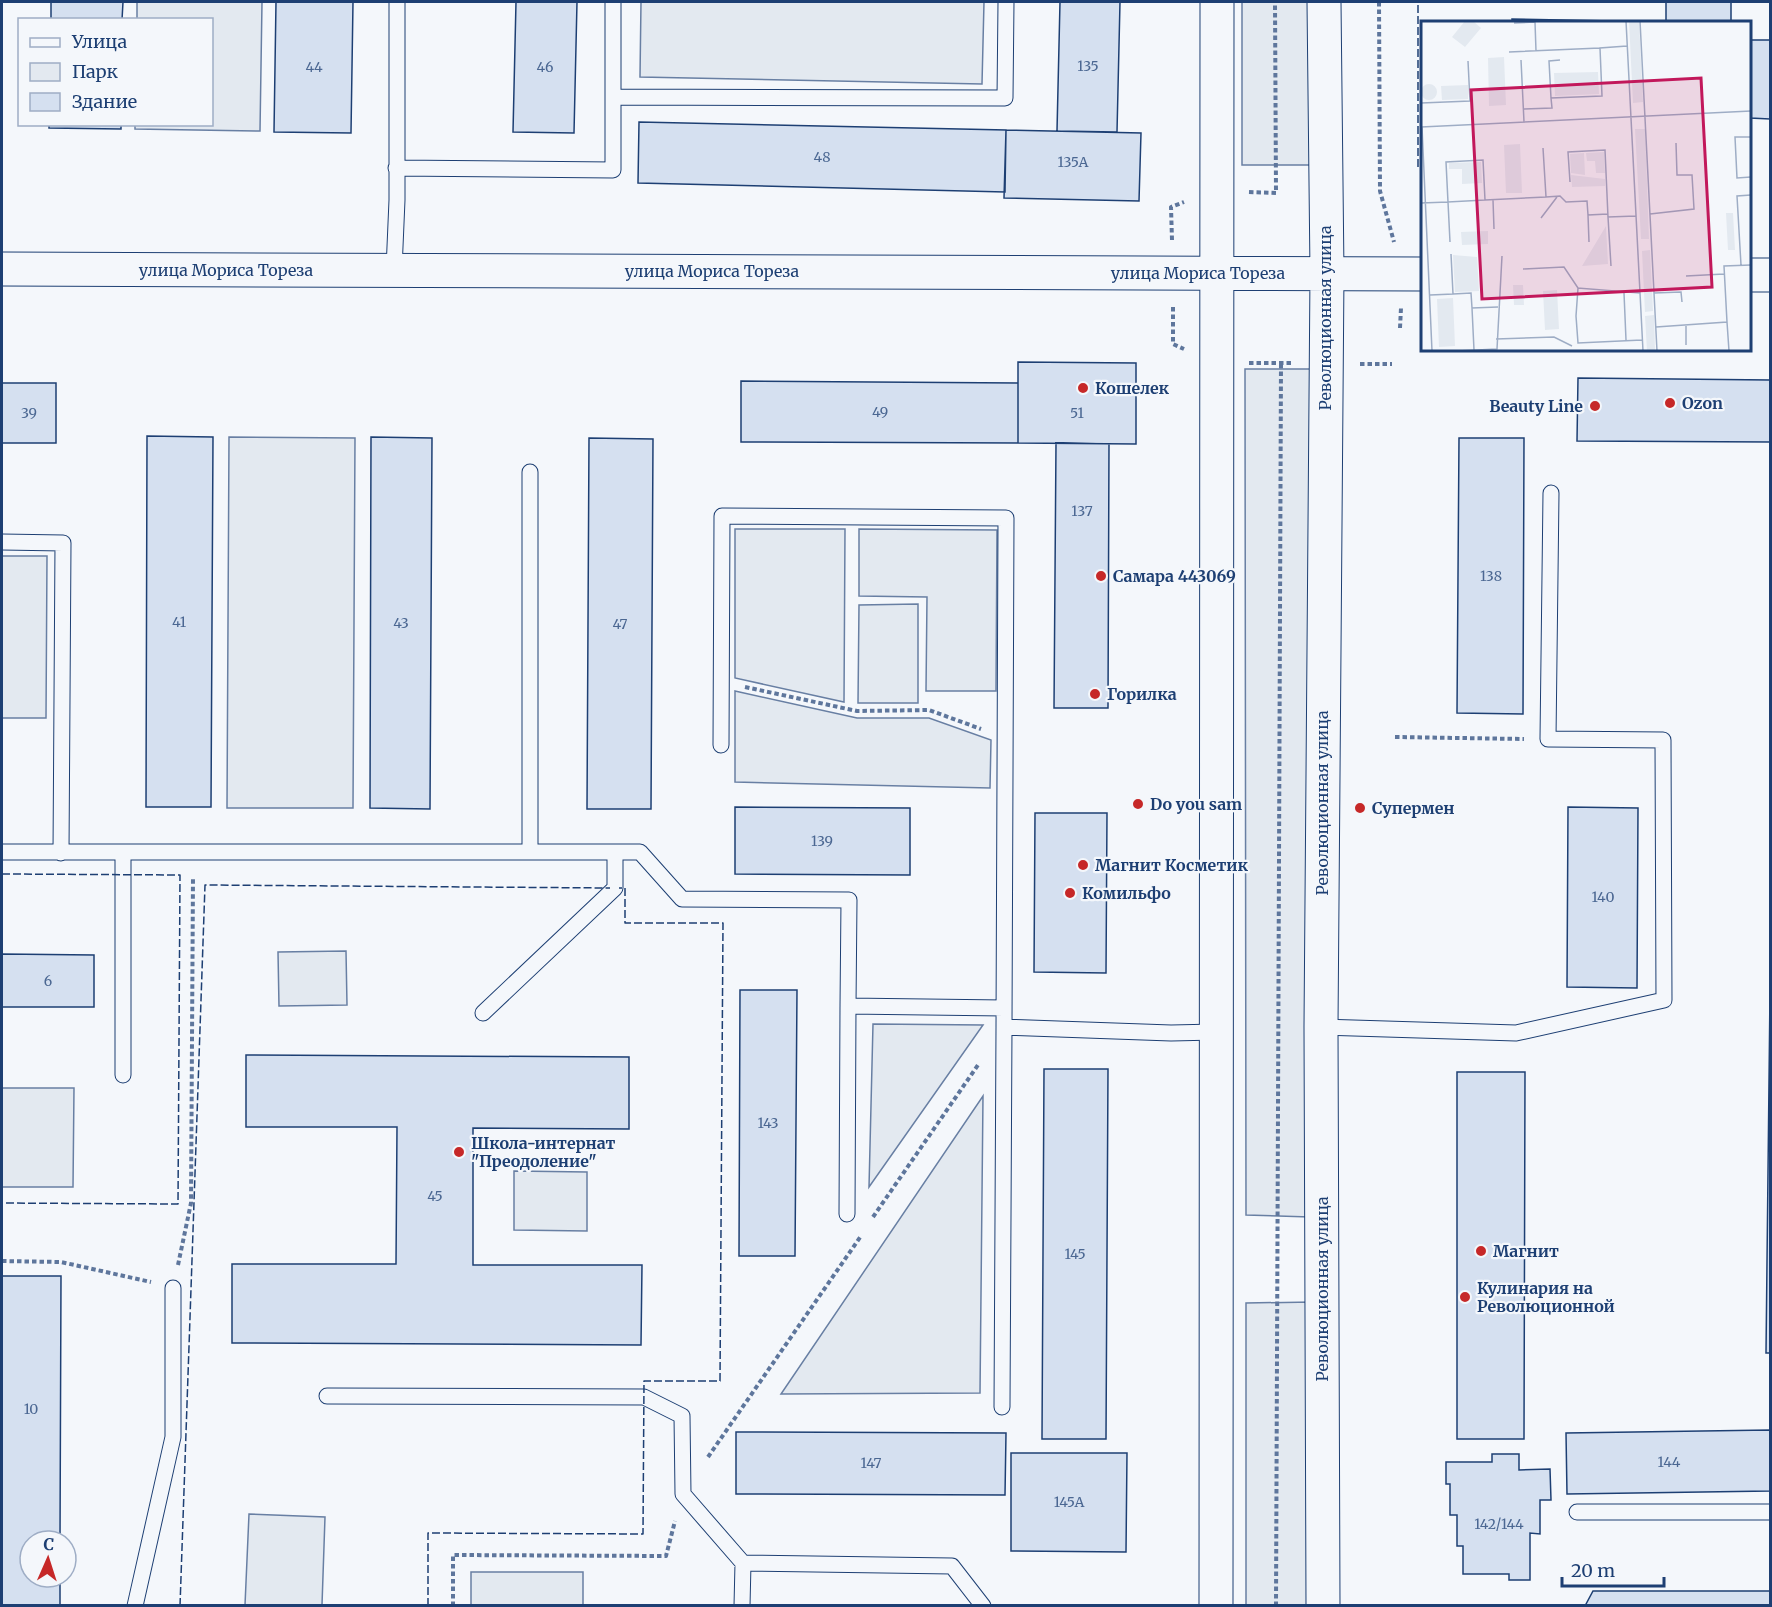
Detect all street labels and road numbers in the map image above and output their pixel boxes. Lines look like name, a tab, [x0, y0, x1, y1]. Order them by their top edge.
street label: Революционная улица	[1315, 225, 1335, 411]
street label: улица Мориса Тореза	[139, 260, 314, 280]
street label: улица Мориса Тореза	[625, 261, 800, 281]
street label: улица Мориса Тореза	[1111, 263, 1286, 283]
street label: Революционная улица	[1312, 710, 1332, 896]
street label: Революционная улица	[1312, 1196, 1332, 1382]

